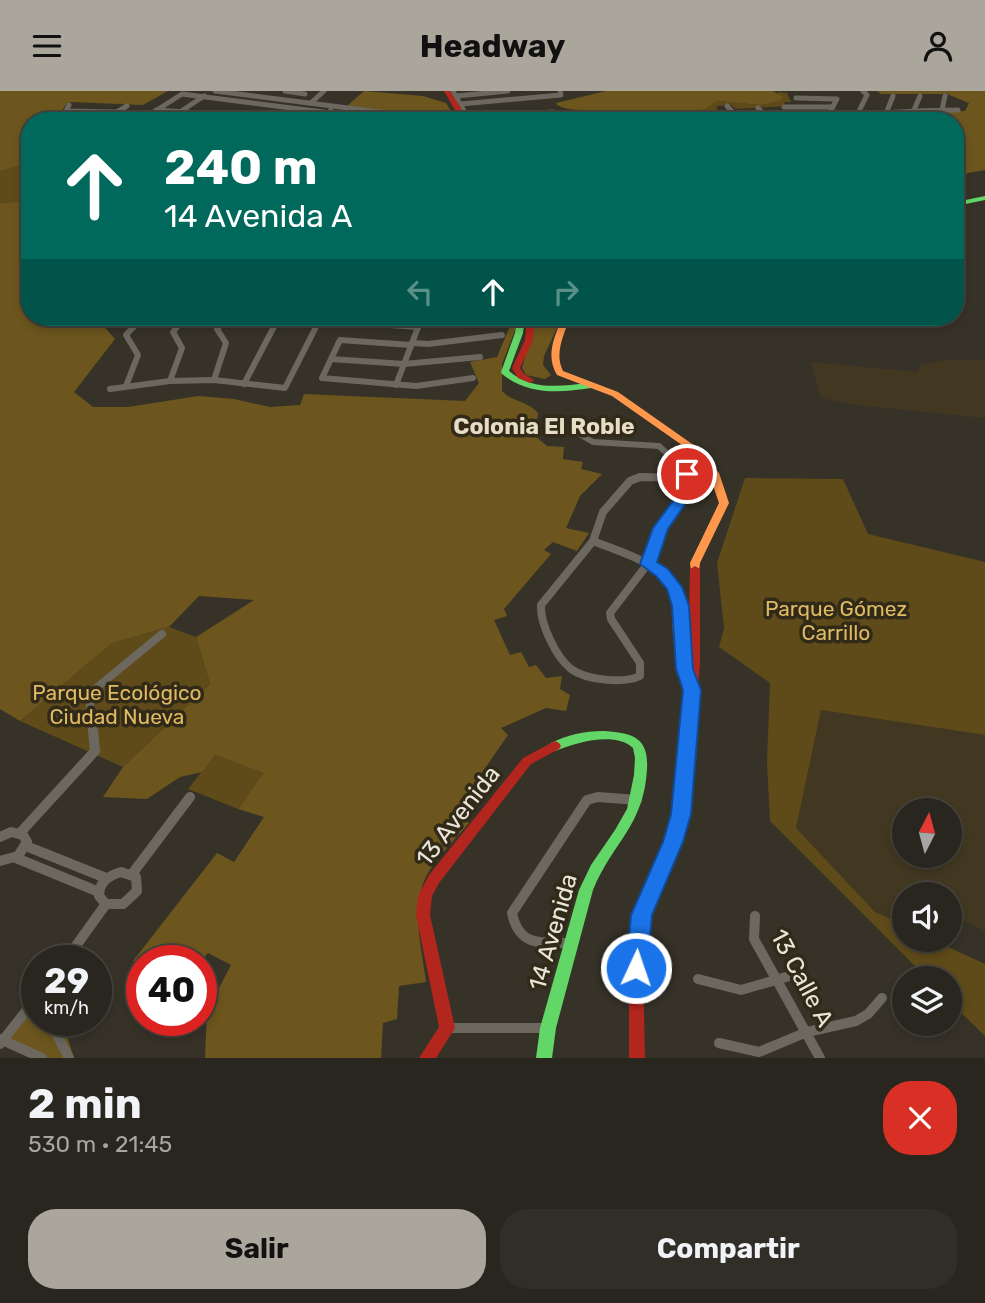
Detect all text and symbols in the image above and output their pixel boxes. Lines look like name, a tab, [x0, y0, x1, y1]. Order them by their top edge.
icon: menu	[28, 27, 66, 65]
text: Headway	[420, 27, 565, 65]
icon: person	[919, 27, 957, 65]
text: 240 m	[164, 138, 318, 196]
icon: ahead	[49, 140, 140, 231]
text: 14 Avenida A	[164, 197, 352, 235]
icon: left	[401, 273, 439, 311]
icon: ahead	[474, 273, 512, 311]
icon: right	[547, 273, 585, 311]
district label: Colonia El Roble	[453, 412, 635, 440]
pin	[657, 444, 717, 504]
icon: arrive	[668, 455, 706, 493]
park label: Parque Gómez Carrillo	[765, 596, 907, 645]
park label: Parque Ecológico Ciudad Nueva	[32, 680, 202, 729]
street label: 13 Avenida	[410, 760, 506, 872]
north arrow	[892, 798, 962, 868]
map controls	[892, 798, 962, 1036]
street label: 14 Avenida	[523, 870, 583, 994]
button: sound	[892, 882, 962, 952]
street label: 13 Calle A	[765, 925, 839, 1031]
position arrow	[599, 931, 673, 1005]
speed limit sign: 40	[126, 945, 217, 1036]
text: 29	[44, 960, 89, 1002]
button: layers	[892, 966, 962, 1036]
text: km/h	[44, 997, 89, 1019]
text: 2 min	[28, 1079, 142, 1129]
button: close	[883, 1081, 957, 1155]
text: 530 m · 21:45	[28, 1130, 172, 1158]
button: Salir	[28, 1209, 486, 1289]
button: Compartir	[500, 1209, 957, 1289]

